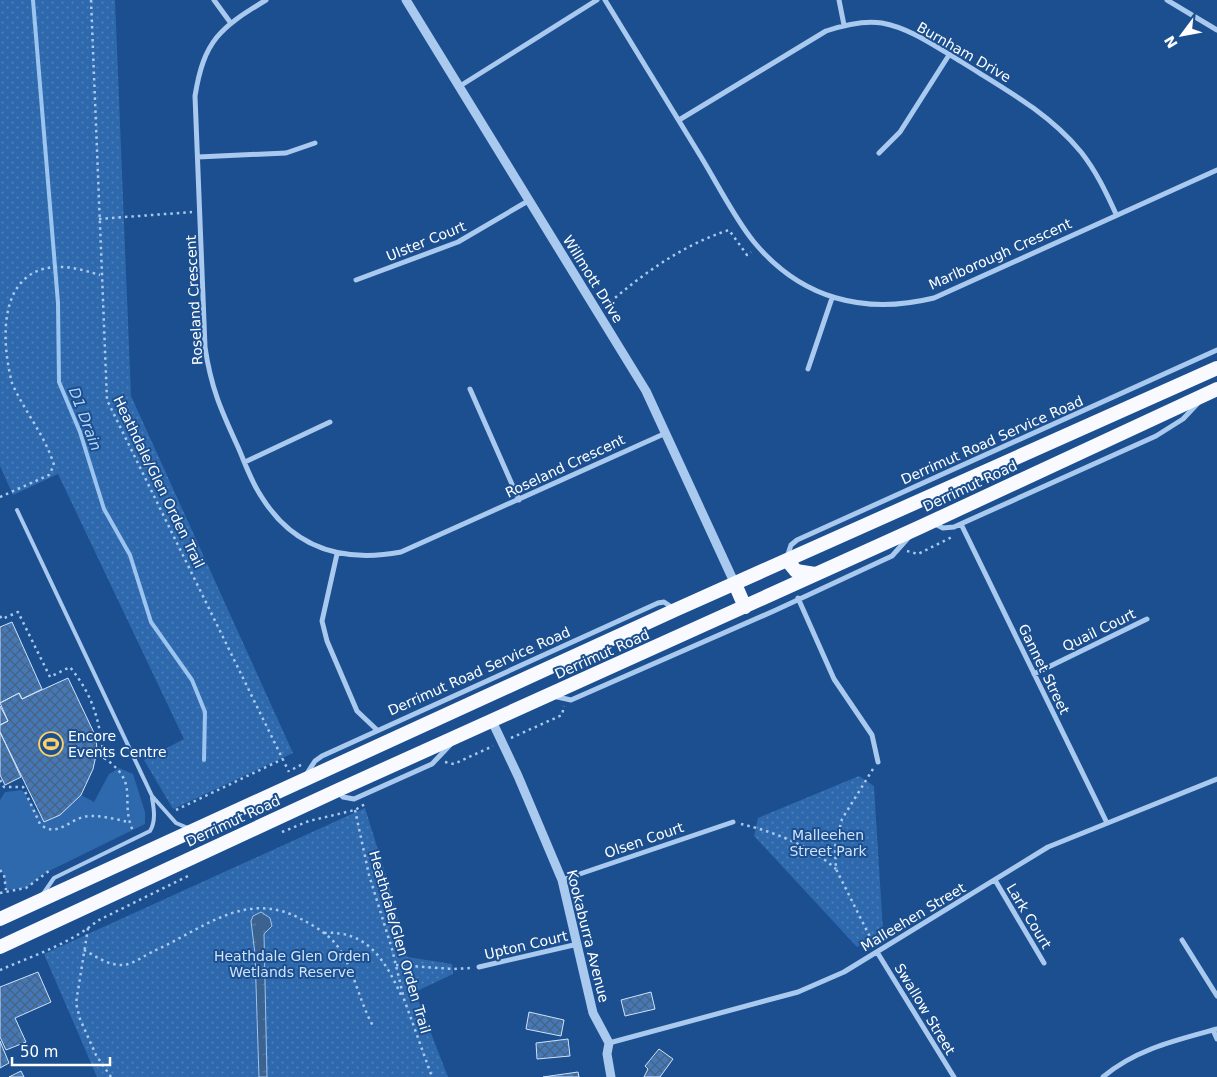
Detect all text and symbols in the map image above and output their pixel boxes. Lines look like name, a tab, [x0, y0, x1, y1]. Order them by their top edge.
north arrow	[1157, 10, 1207, 60]
street label: Burnham Drive	[914, 19, 1014, 85]
text: N	[1161, 33, 1181, 51]
street label: Marlborough Crescent	[926, 215, 1074, 293]
street label: Ulster Court	[384, 218, 469, 264]
street label: Willmott Drive	[560, 232, 626, 326]
street label: Roseland Crescent	[183, 234, 205, 365]
water label: D1 Drain	[65, 385, 105, 453]
street label: Derrimut Road Service Road	[898, 392, 1086, 488]
street label: Heathdale/Glen Orden Trail	[110, 393, 208, 571]
street label: Roseland Crescent	[503, 431, 628, 501]
street label: Derrimut Road	[920, 457, 1020, 515]
street label: Quail Court	[1060, 605, 1139, 655]
street label: Gannet Street	[1015, 621, 1073, 717]
street label: Derrimut Road Service Road	[385, 623, 573, 719]
street label: Derrimut Road	[552, 626, 652, 682]
place label: Encore Events Centre	[68, 728, 167, 760]
sports icon: Encore Events Centre	[38, 731, 64, 757]
street label: Derrimut Road	[183, 792, 283, 850]
street label: Olsen Court	[602, 819, 686, 861]
park label: Malleehen Street Park	[789, 827, 868, 859]
street label: Heathdale/Glen Orden Trail	[366, 849, 434, 1035]
street label: Kookaburra Avenue	[564, 868, 612, 1004]
street label: Malleehen Street	[858, 879, 969, 955]
street label: Lark Court	[1003, 881, 1055, 952]
street label: Upton Court	[483, 928, 570, 962]
park label: Heathdale Glen Orden Wetlands Reserve	[214, 948, 370, 980]
street label: Swallow Street	[891, 960, 959, 1058]
scale bar	[12, 1034, 110, 1066]
text: 50 m	[20, 1043, 58, 1061]

